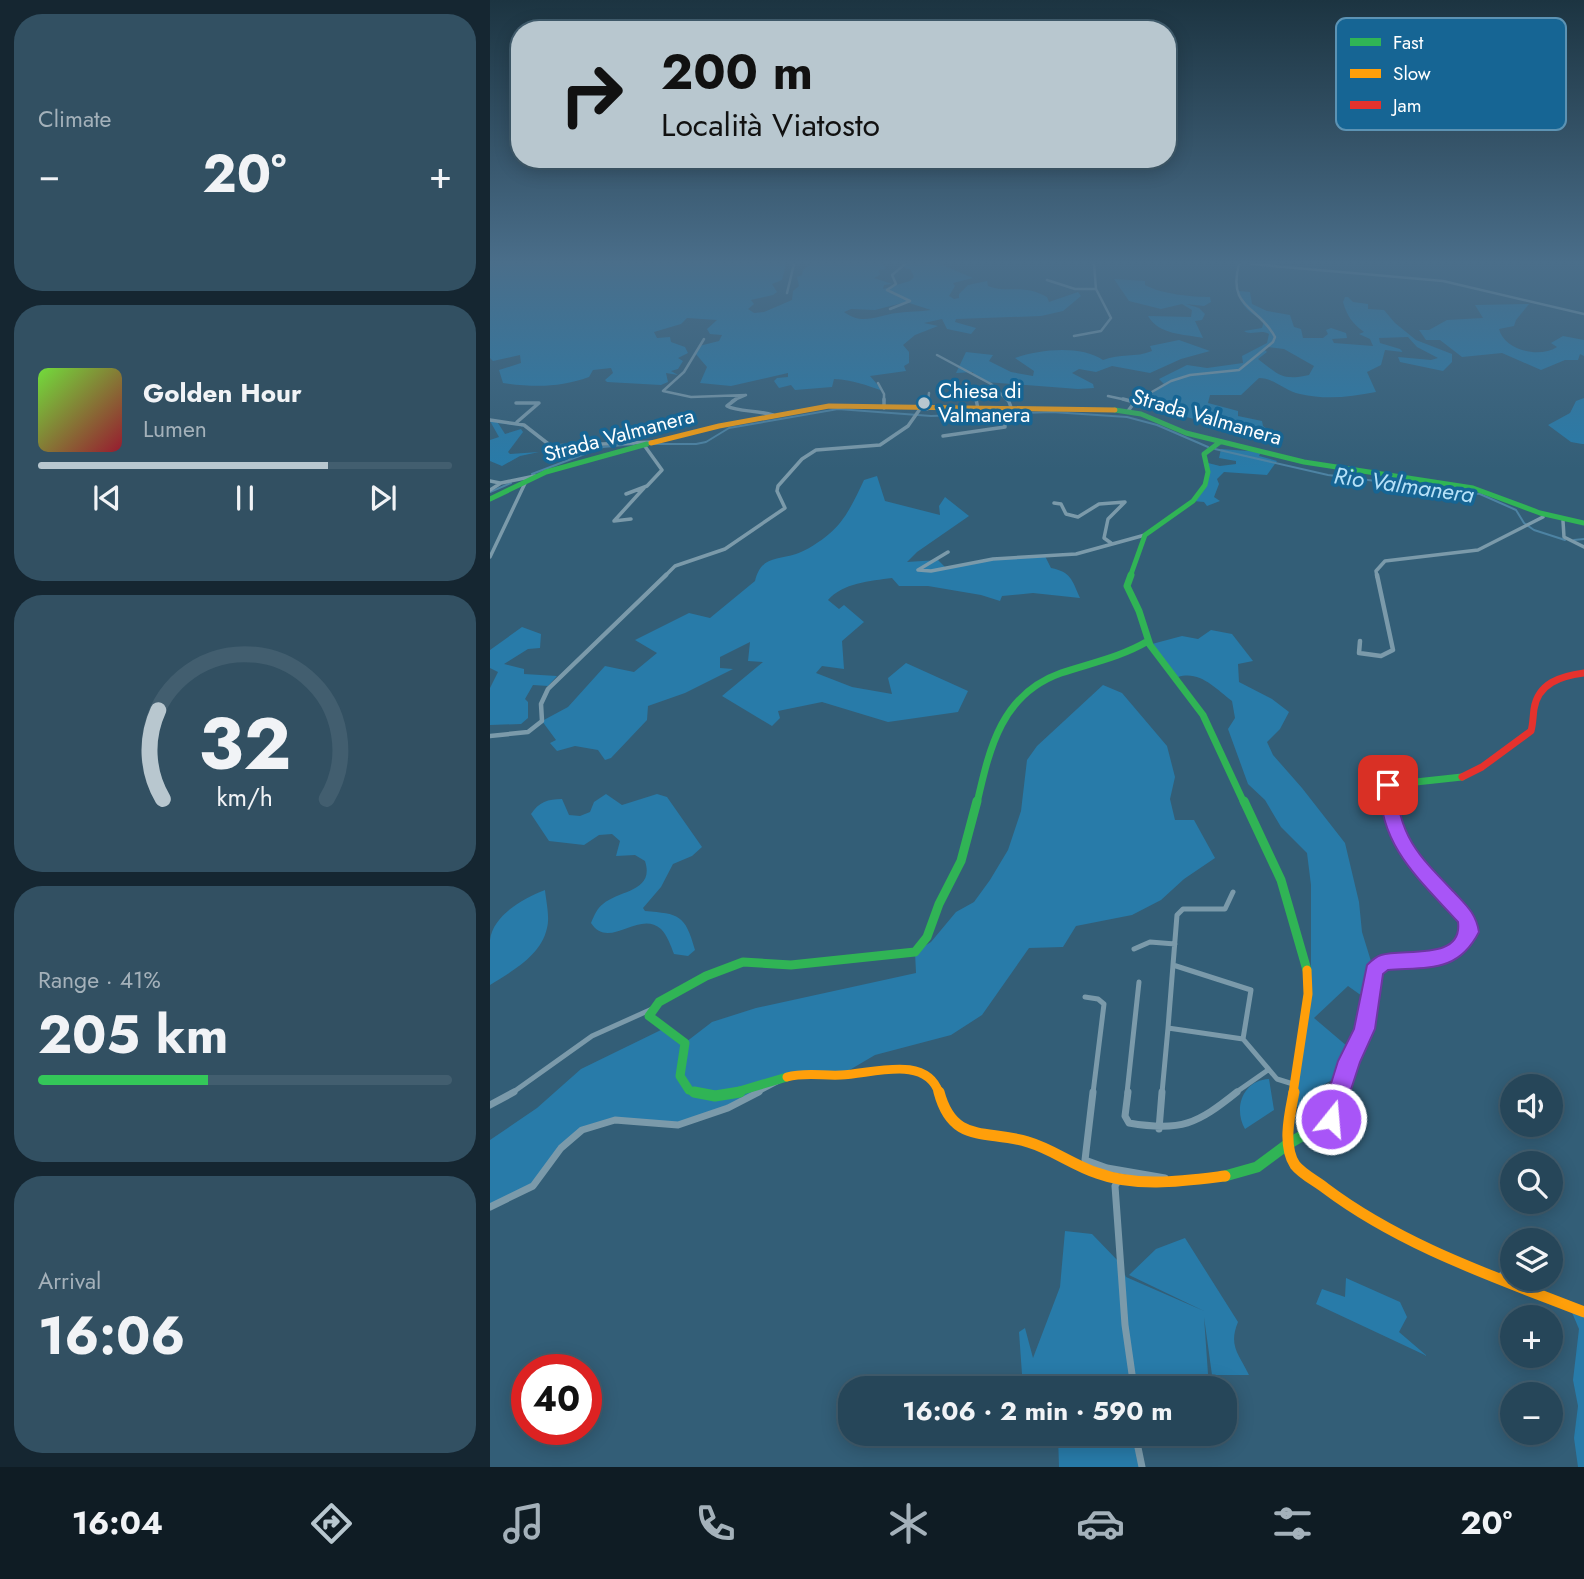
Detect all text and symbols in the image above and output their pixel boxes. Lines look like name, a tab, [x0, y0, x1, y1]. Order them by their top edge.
legend	[1336, 18, 1566, 130]
text: Fast	[1393, 29, 1424, 56]
text: 200 m	[661, 37, 813, 107]
icon: right	[546, 49, 637, 140]
text: Slow	[1393, 60, 1431, 87]
text: Jam	[1390, 92, 1422, 119]
text: Climate	[38, 102, 111, 136]
text: Località Viatosto	[661, 102, 880, 148]
text: 20°	[203, 136, 287, 212]
text: −	[38, 147, 60, 202]
text: +	[429, 147, 452, 202]
text: Golden Hour	[143, 374, 302, 412]
place label: Chiesa di Valmanera	[938, 376, 1030, 430]
street label: Strada Valmanera	[1129, 381, 1285, 453]
marker: Chiesa di Valmanera	[916, 395, 932, 411]
street label: Strada Valmanera	[540, 401, 698, 469]
text: Lumen	[143, 412, 207, 446]
water label: Rio Valmanera	[1332, 458, 1477, 512]
icon: previous	[88, 479, 126, 517]
icon: pause	[226, 479, 264, 517]
icon: next	[364, 479, 402, 517]
text: 32	[199, 692, 291, 797]
pin	[1358, 755, 1418, 815]
icon: arrive	[1369, 766, 1407, 804]
text: km/h	[217, 779, 273, 815]
text: Range · 41%	[38, 963, 161, 997]
text: 205 km	[38, 997, 228, 1073]
map controls	[1500, 1074, 1563, 1445]
button: sound	[1500, 1074, 1563, 1137]
position arrow	[1294, 1082, 1368, 1156]
button: search	[1500, 1151, 1563, 1214]
button: layers	[1500, 1228, 1563, 1291]
text: Arrival	[38, 1264, 101, 1298]
text: 16:06	[38, 1298, 185, 1374]
button: +	[1500, 1305, 1563, 1368]
speed limit sign: 40	[511, 1354, 602, 1445]
button: −	[1500, 1382, 1563, 1445]
text: 16:06 · 2 min · 590 m	[902, 1392, 1173, 1430]
icon: directions	[307, 1499, 356, 1548]
icon: music	[499, 1499, 548, 1548]
icon: phone	[691, 1499, 740, 1548]
icon: climate	[884, 1499, 933, 1548]
icon: car	[1076, 1499, 1125, 1548]
icon: filters	[1268, 1499, 1317, 1548]
text: 16:04	[72, 1500, 163, 1546]
text: 20°	[1461, 1500, 1512, 1546]

